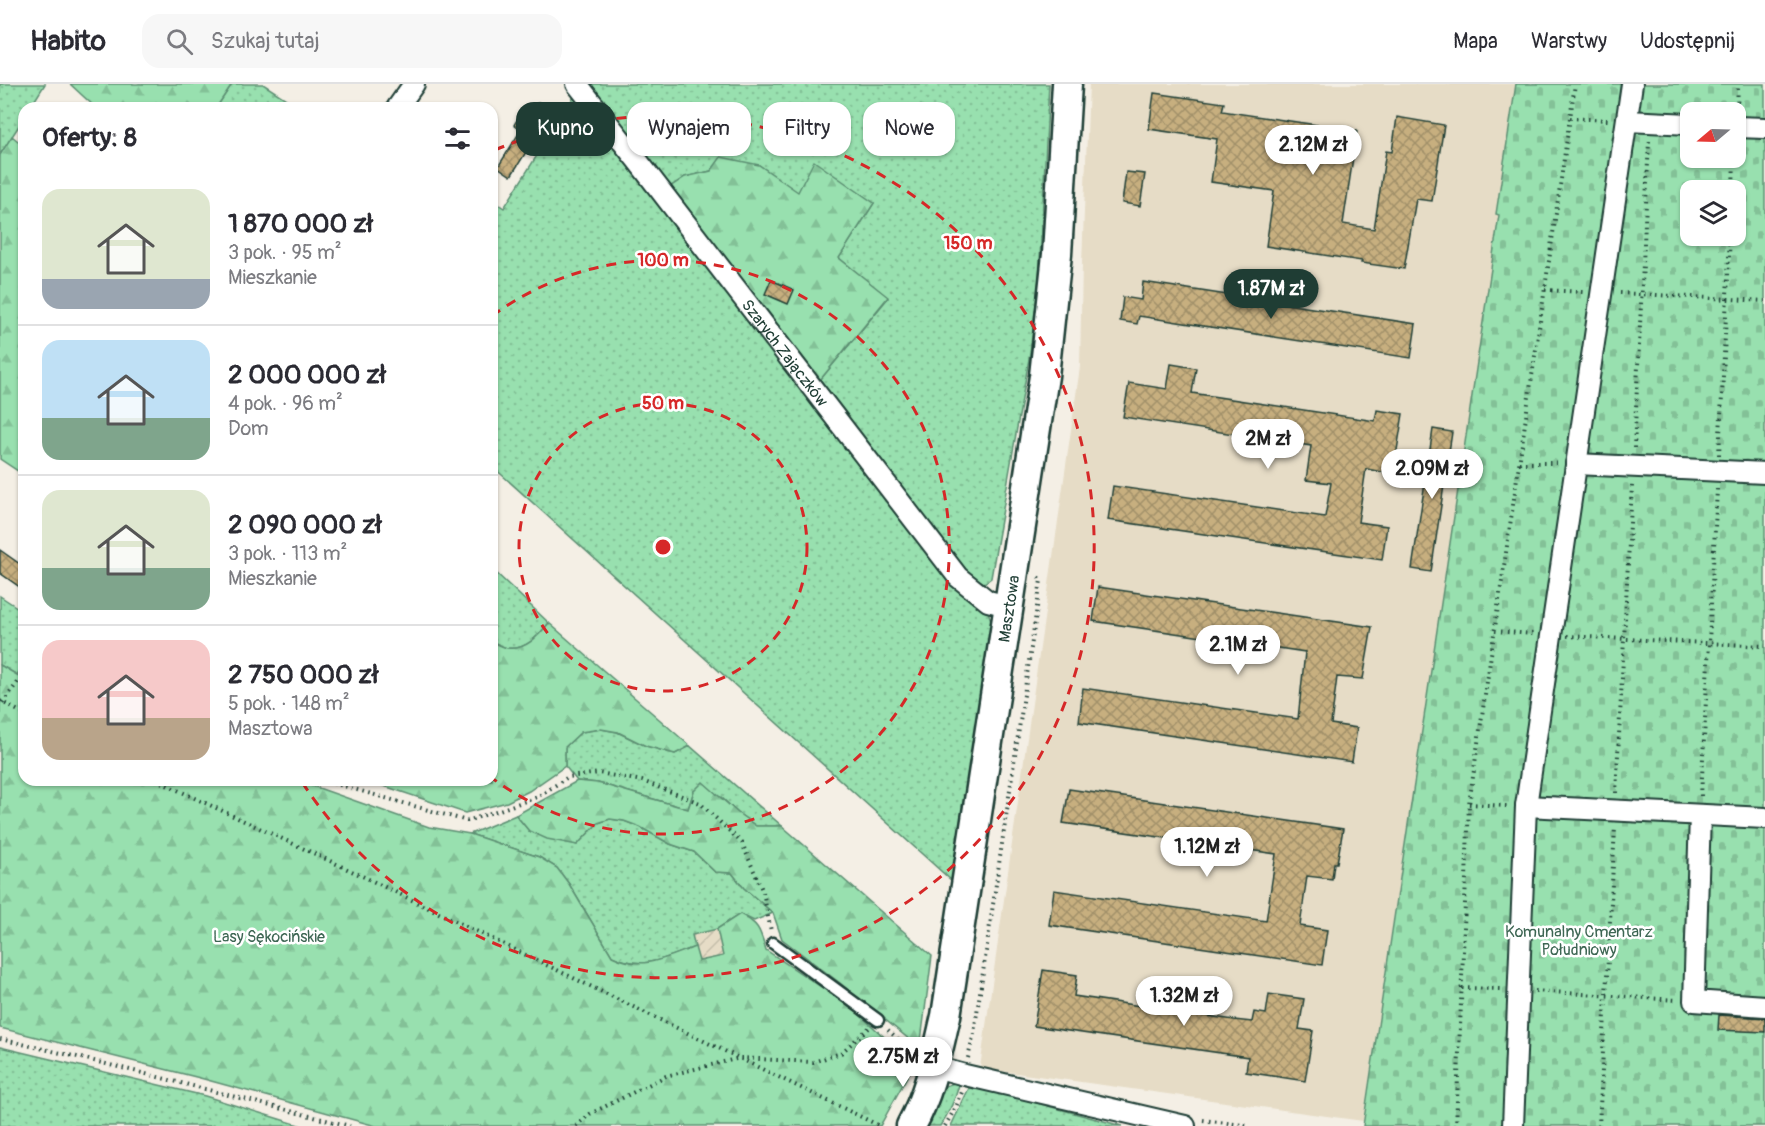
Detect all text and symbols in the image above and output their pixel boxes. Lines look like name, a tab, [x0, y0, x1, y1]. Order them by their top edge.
search box	[142, 14, 562, 68]
text: Habito	[30, 24, 106, 59]
icon: search	[163, 25, 196, 58]
text: Szukaj tutaj	[211, 27, 319, 55]
text: Mapa	[1453, 28, 1498, 55]
text: Warstwy	[1531, 28, 1607, 55]
text: Udostępnij	[1640, 28, 1735, 55]
chip: Kupno	[516, 102, 615, 156]
chip: Wynajem	[627, 102, 751, 156]
chip: Filtry	[763, 102, 851, 156]
chip: Nowe	[863, 102, 955, 156]
north arrow	[1680, 102, 1746, 168]
map controls	[1680, 102, 1746, 246]
text: Oferty: 8	[42, 122, 137, 154]
icon: filters	[441, 122, 474, 155]
pin: 2.12M zł	[1251, 125, 1375, 176]
text: 2.12M zł	[1279, 132, 1347, 157]
button: layers	[1680, 180, 1746, 246]
text: 1 870 000 zł	[228, 208, 373, 240]
icon: home	[90, 213, 162, 285]
text: 150 m	[944, 232, 993, 255]
text: 3 pok. · 95 m²	[228, 240, 342, 265]
text: 100 m	[637, 249, 689, 272]
text: Mieszkanie	[228, 265, 317, 290]
pin: 1.87M zł	[1209, 269, 1333, 320]
text: 1.87M zł	[1238, 276, 1304, 301]
street label: Szarych Zajączków	[737, 296, 832, 411]
text: 2 000 000 zł	[228, 359, 386, 391]
icon: home	[90, 364, 162, 436]
text: 4 pok. · 96 m²	[228, 391, 343, 416]
text: 50 m	[642, 392, 684, 415]
text: Dom	[228, 416, 268, 441]
pin: 2M zł	[1226, 419, 1310, 470]
text: 2M zł	[1245, 426, 1291, 451]
pin: 2.09M zł	[1370, 449, 1494, 500]
text: 2.09M zł	[1395, 456, 1469, 481]
text: 2 090 000 zł	[228, 509, 382, 541]
icon: home	[90, 514, 162, 586]
centre of rings	[653, 537, 673, 557]
text: 3 pok. · 113 m²	[228, 541, 347, 566]
text: Mieszkanie	[228, 566, 317, 591]
street label: Masztowa	[994, 574, 1024, 644]
pin: 2.1M zł	[1183, 625, 1293, 676]
text: 2.1M zł	[1209, 632, 1267, 657]
text: 2 750 000 zł	[228, 659, 378, 691]
icon: home	[90, 664, 162, 736]
text: 5 pok. · 148 m²	[228, 691, 350, 716]
text: Masztowa	[228, 716, 312, 741]
pin: 1.12M zł	[1145, 827, 1269, 878]
text: 1.12M zł	[1174, 834, 1240, 859]
park label: Komunalny Cmentarz Południowy	[1505, 922, 1653, 960]
park label: Lasy Sękocińskie	[213, 927, 325, 947]
pin: 1.32M zł	[1122, 976, 1246, 1027]
text: 1.32M zł	[1150, 983, 1218, 1008]
pin: 2.75M zł	[841, 1037, 965, 1088]
text: 2.75M zł	[867, 1044, 939, 1069]

